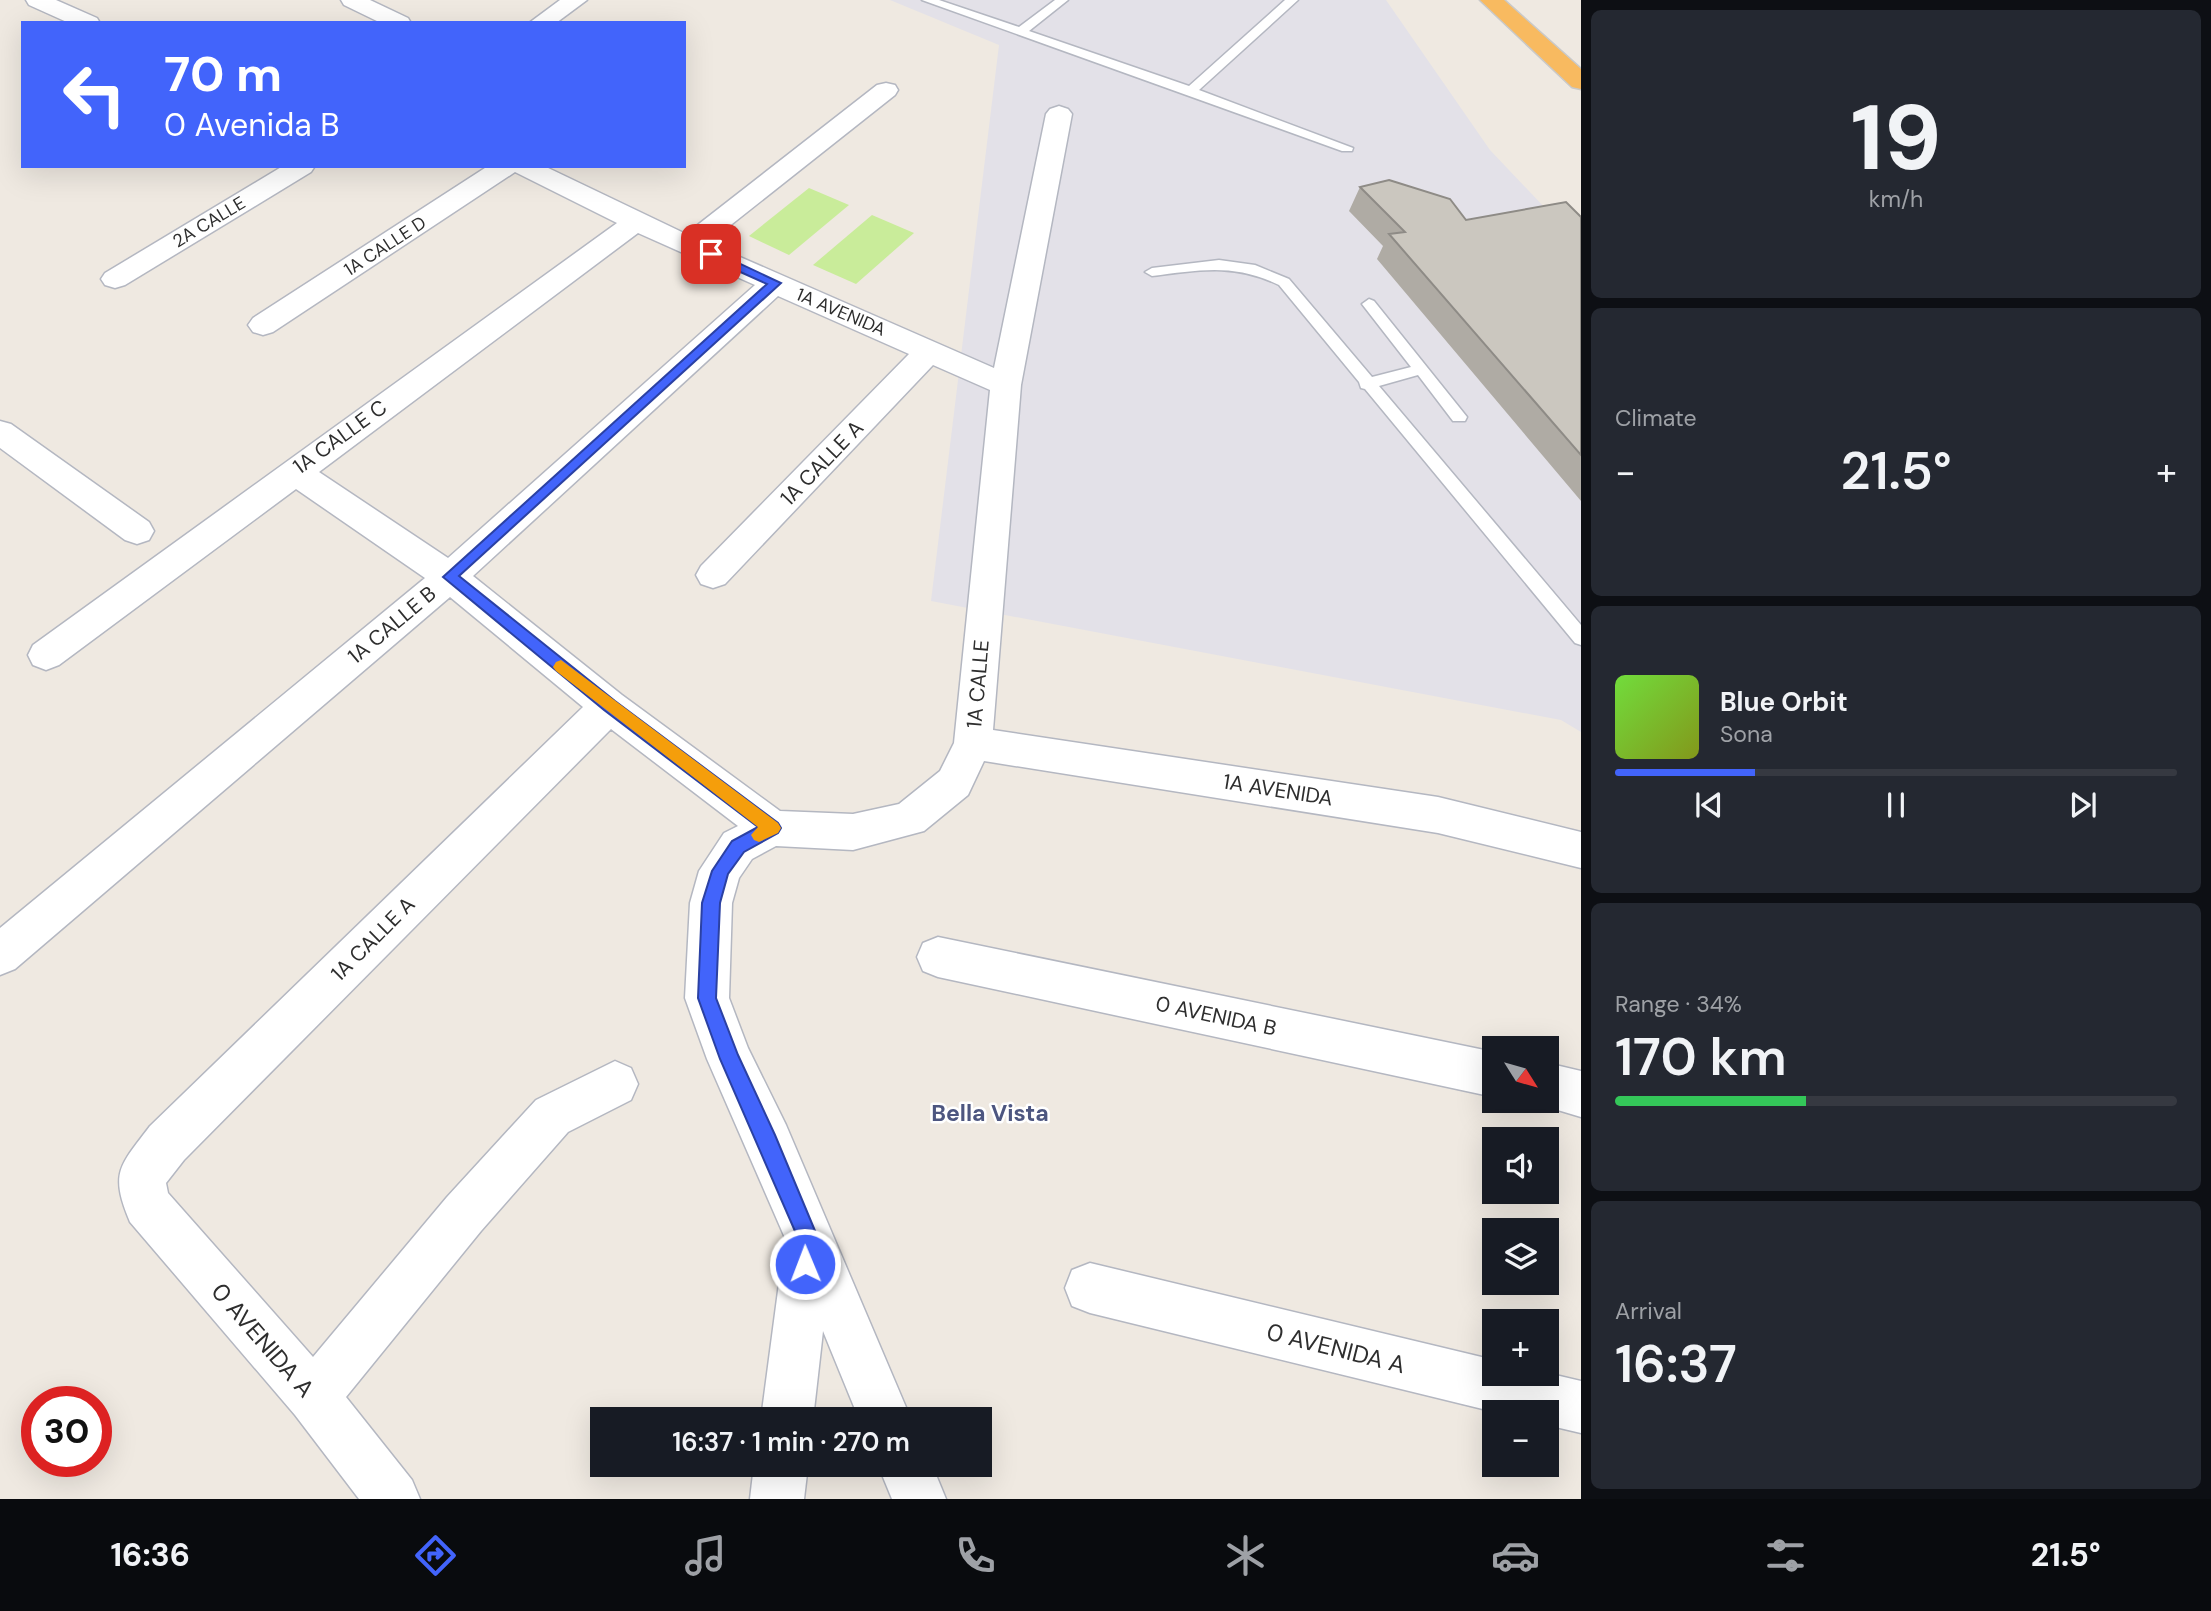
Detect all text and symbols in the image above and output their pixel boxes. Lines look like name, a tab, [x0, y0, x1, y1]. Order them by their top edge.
text: 70 m	[164, 42, 282, 106]
icon: left	[49, 49, 140, 140]
text: 19	[1851, 79, 1941, 197]
text: 0 Avenida B	[164, 104, 340, 146]
text: km/h	[1869, 184, 1923, 214]
street label: 2A CALLE	[168, 191, 250, 253]
street label: 1A CALLE D	[339, 211, 431, 281]
pin	[681, 224, 741, 284]
icon: arrive	[692, 235, 730, 273]
street label: 1A AVENIDA	[793, 282, 889, 342]
street label: 1A CALLE C	[288, 394, 392, 480]
text: Climate	[1615, 403, 1697, 433]
street label: 1A CALLE A	[774, 414, 870, 512]
text: 21.5°	[1840, 437, 1952, 505]
text: −	[1615, 447, 1636, 497]
text: +	[2156, 447, 2177, 497]
street label: 1A CALLE B	[342, 580, 442, 670]
street label: 1A CALLE	[960, 639, 996, 729]
text: Blue Orbit	[1720, 685, 1848, 719]
text: Sona	[1720, 719, 1773, 749]
street label: 1A AVENIDA	[1221, 768, 1335, 812]
icon: previous	[1690, 786, 1728, 824]
icon: pause	[1877, 786, 1915, 824]
icon: next	[2064, 786, 2102, 824]
street label: 1A CALLE A	[325, 891, 421, 987]
text: Range · 34%	[1615, 989, 1742, 1019]
street label: 0 AVENIDA B	[1153, 990, 1279, 1042]
text: 170 km	[1615, 1023, 1787, 1091]
north arrow	[1482, 1036, 1559, 1113]
map controls	[1482, 1036, 1559, 1477]
district label: Bella Vista	[931, 1098, 1049, 1128]
button: sound	[1482, 1127, 1559, 1204]
button: layers	[1482, 1218, 1559, 1295]
position arrow	[768, 1227, 842, 1301]
street label: 0 AVENIDA A	[205, 1276, 321, 1404]
text: Arrival	[1615, 1296, 1682, 1326]
button: +	[1482, 1309, 1559, 1386]
street label: 0 AVENIDA A	[1263, 1316, 1409, 1380]
text: 16:37	[1615, 1330, 1737, 1398]
speed limit sign: 30	[21, 1386, 112, 1477]
button: −	[1482, 1400, 1559, 1477]
text: 16:37 · 1 min · 270 m	[672, 1425, 910, 1459]
icon: directions	[411, 1531, 460, 1580]
icon: music	[681, 1531, 730, 1580]
icon: phone	[951, 1531, 1000, 1580]
icon: climate	[1221, 1531, 1270, 1580]
icon: car	[1491, 1531, 1540, 1580]
icon: filters	[1761, 1531, 1810, 1580]
text: 16:36	[110, 1534, 190, 1576]
text: 21.5°	[2031, 1534, 2101, 1576]

